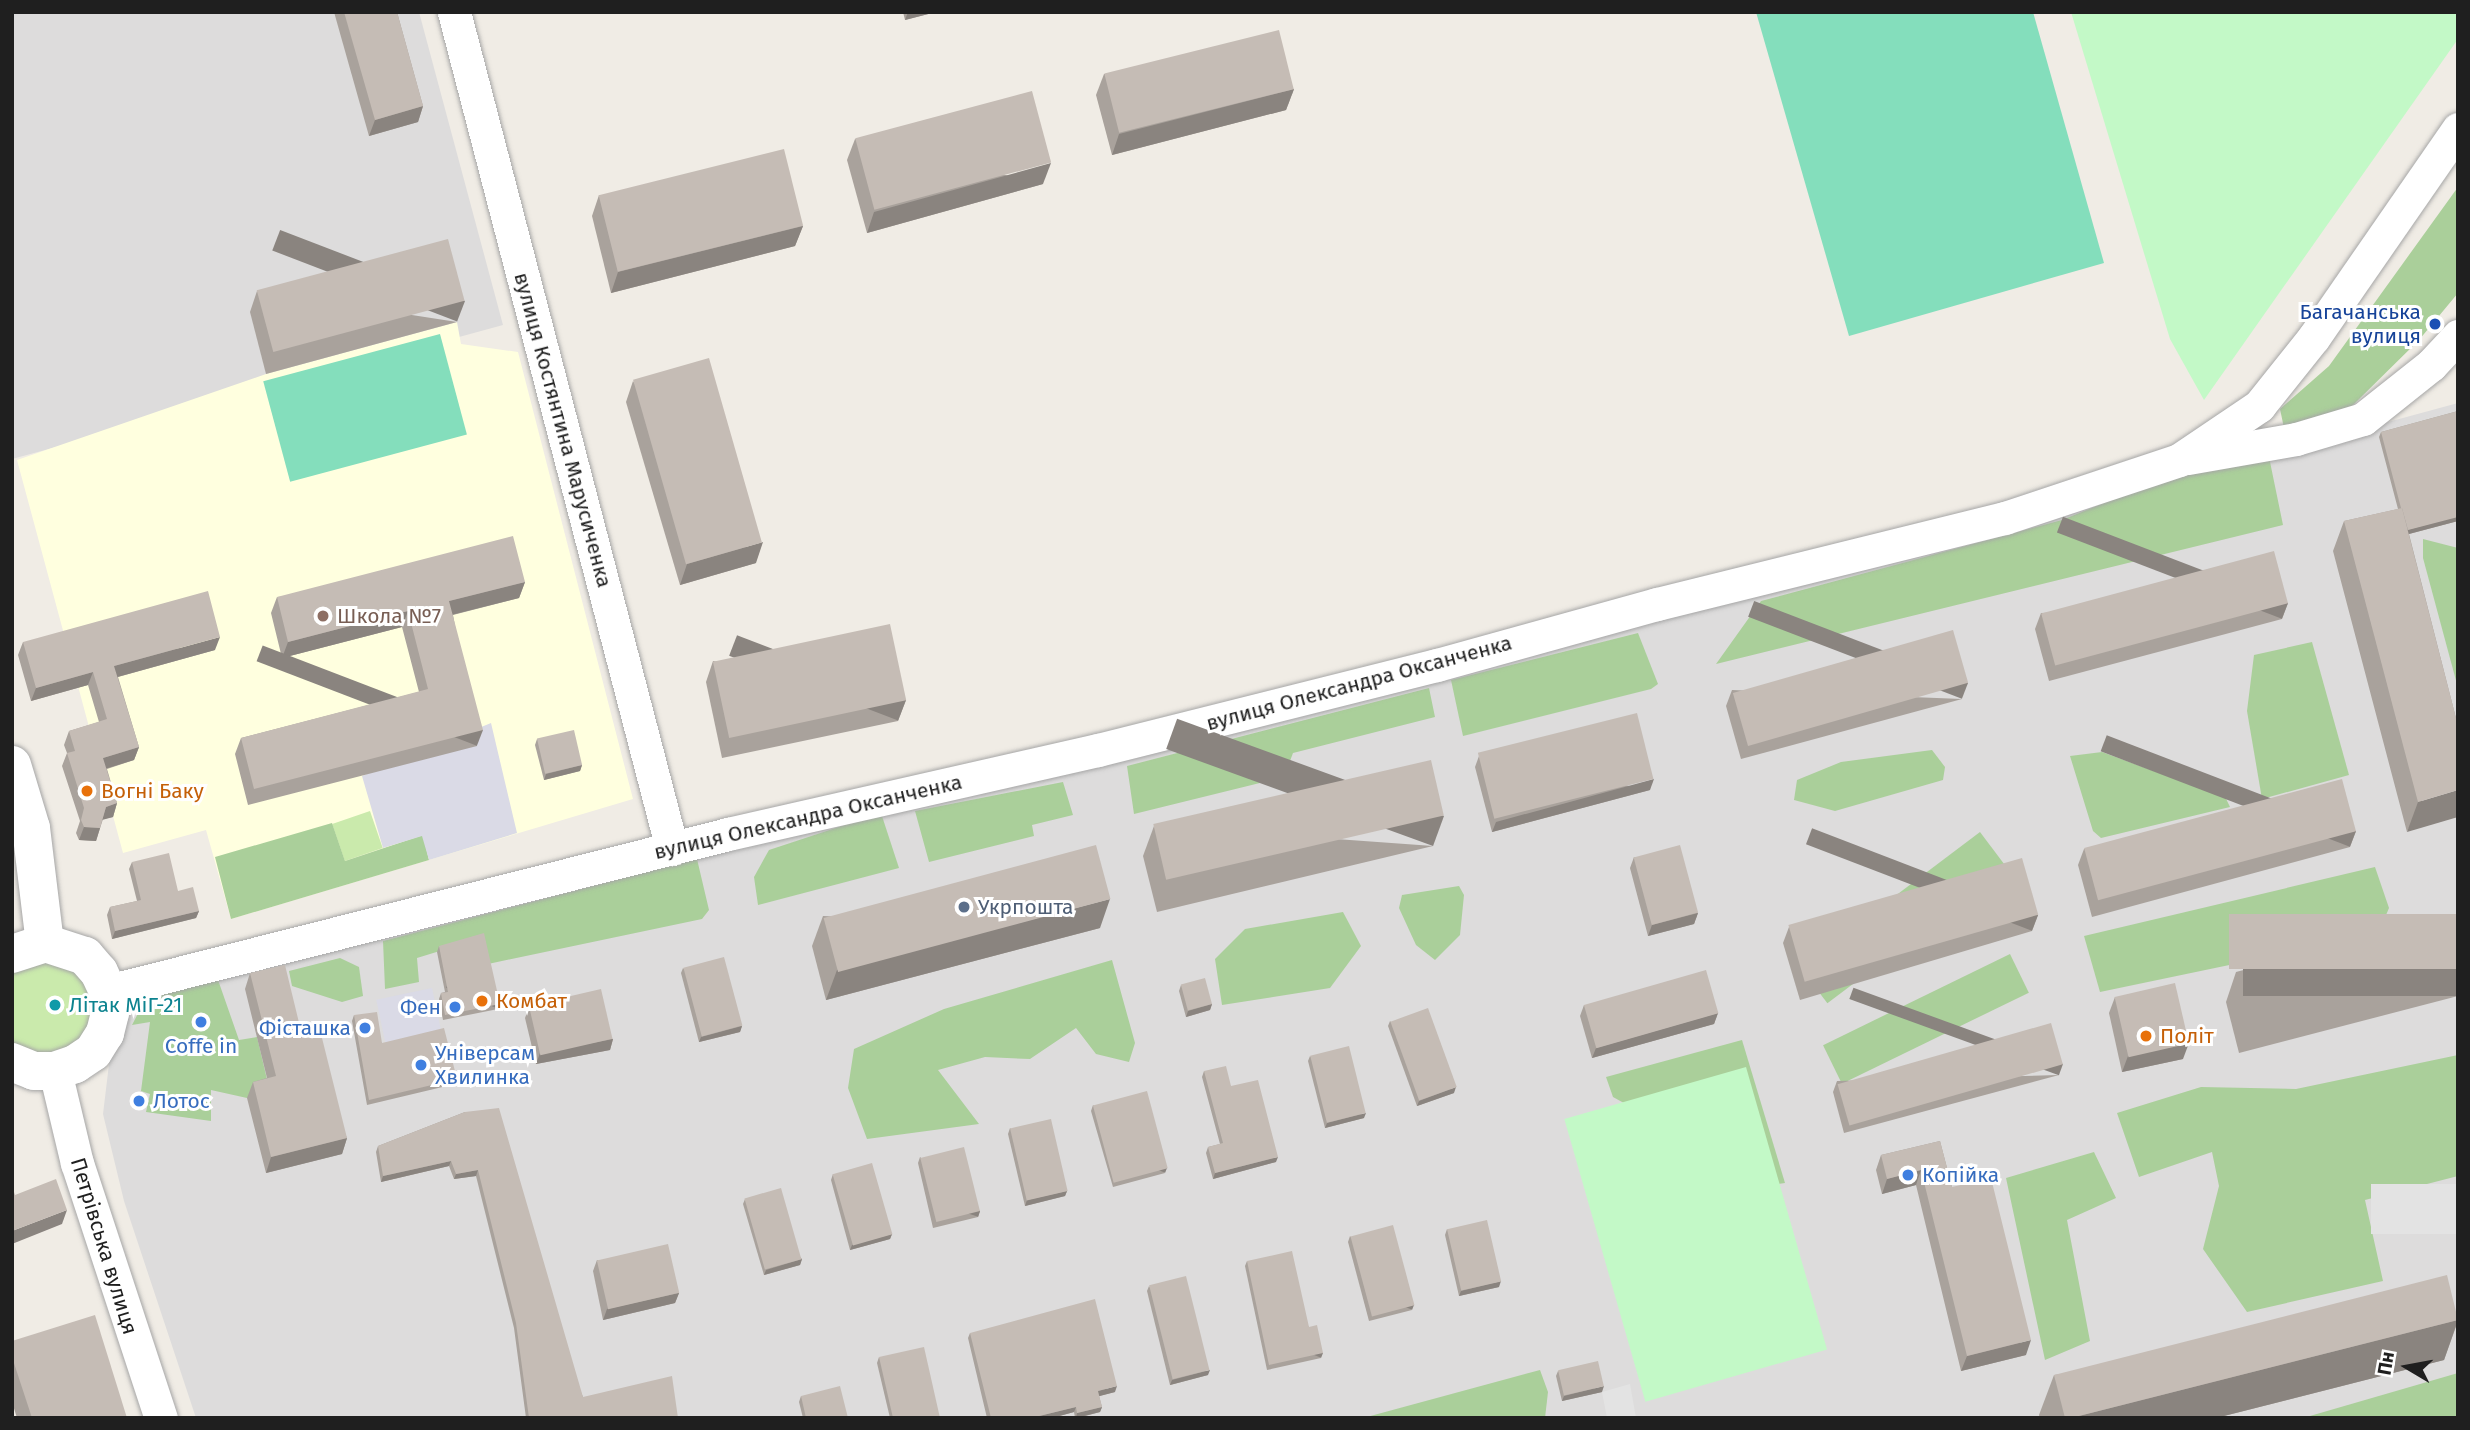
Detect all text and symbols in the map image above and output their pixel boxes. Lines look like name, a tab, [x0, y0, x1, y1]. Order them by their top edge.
street label: вулиця Костянтина Марусиченка	[509, 270, 617, 590]
place label: Багачанська вулиця	[2299, 299, 2421, 349]
marker: Багачанська вулиця	[2427, 316, 2443, 332]
place label: Школа №7	[337, 603, 441, 629]
marker: Школа №7	[315, 608, 331, 624]
street label: вулиця Олександра Оксанченка	[1203, 630, 1515, 736]
street label: вулиця Олександра Оксанченка	[651, 769, 965, 865]
place label: Вогні Баку	[101, 778, 204, 804]
marker: Вогні Баку	[79, 783, 95, 799]
place label: Укрпошта	[978, 894, 1074, 920]
marker: Укрпошта	[956, 899, 972, 915]
place label: Комбат	[496, 988, 567, 1014]
place label: Літак МіГ-21	[69, 992, 182, 1018]
marker: Комбат	[474, 993, 490, 1009]
place label: Фен	[400, 994, 441, 1020]
marker: Літак МіГ-21	[47, 997, 63, 1013]
marker: Фен	[447, 999, 463, 1015]
marker: Coffe in	[193, 1014, 209, 1030]
place label: Фісташка	[259, 1015, 351, 1041]
marker: Фісташка	[357, 1020, 373, 1036]
place label: Політ	[2160, 1023, 2214, 1049]
marker: Політ	[2138, 1028, 2154, 1044]
place label: Coffe in	[165, 1033, 237, 1059]
place label: Універсам Хвилинка	[435, 1040, 535, 1090]
marker: Універсам Хвилинка	[413, 1057, 429, 1073]
place label: Лотос	[153, 1088, 210, 1114]
marker: Лотос	[131, 1093, 147, 1109]
street label: Петрівська вулиця	[65, 1155, 143, 1337]
place label: Копійка	[1922, 1162, 1999, 1188]
marker: Копійка	[1900, 1167, 1916, 1183]
north arrow	[2372, 1332, 2442, 1402]
text: Пн	[2372, 1350, 2399, 1377]

